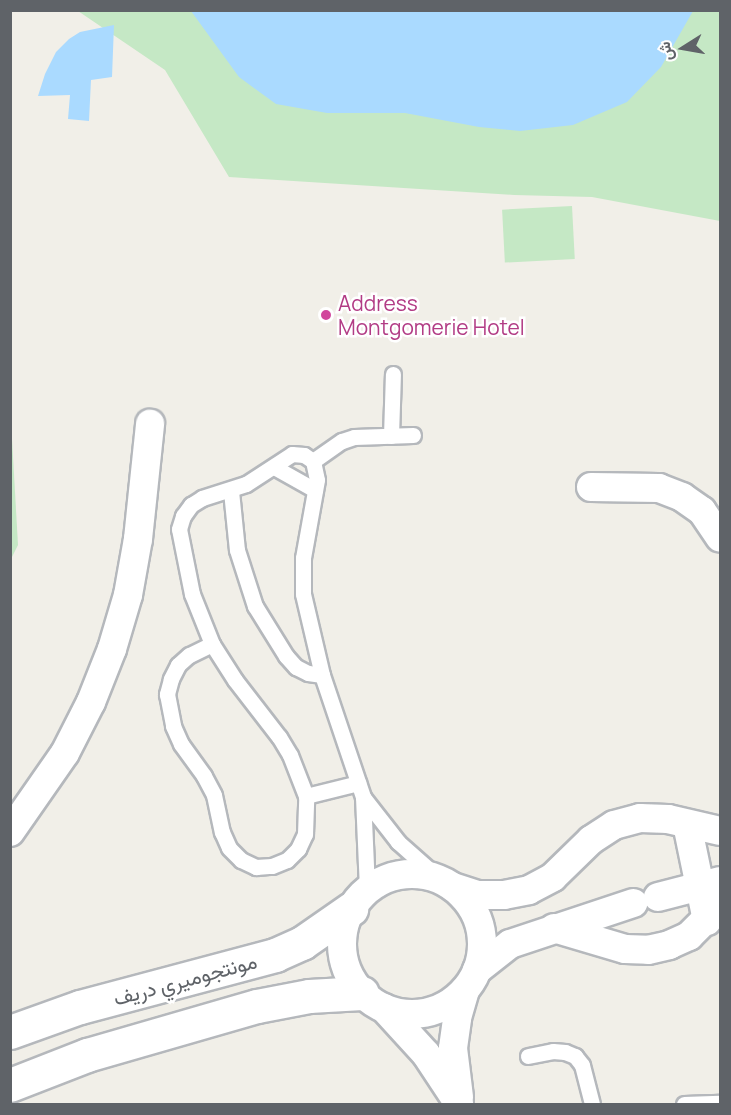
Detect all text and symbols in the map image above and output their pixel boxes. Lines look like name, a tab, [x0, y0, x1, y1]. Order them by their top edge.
north arrow	[653, 18, 713, 78]
text: ش	[653, 40, 678, 63]
place label: Address Montgomerie Hotel	[338, 290, 525, 340]
marker: Address Montgomerie Hotel	[319, 308, 333, 322]
street label: مونتجوميري دريف	[110, 948, 260, 1010]

